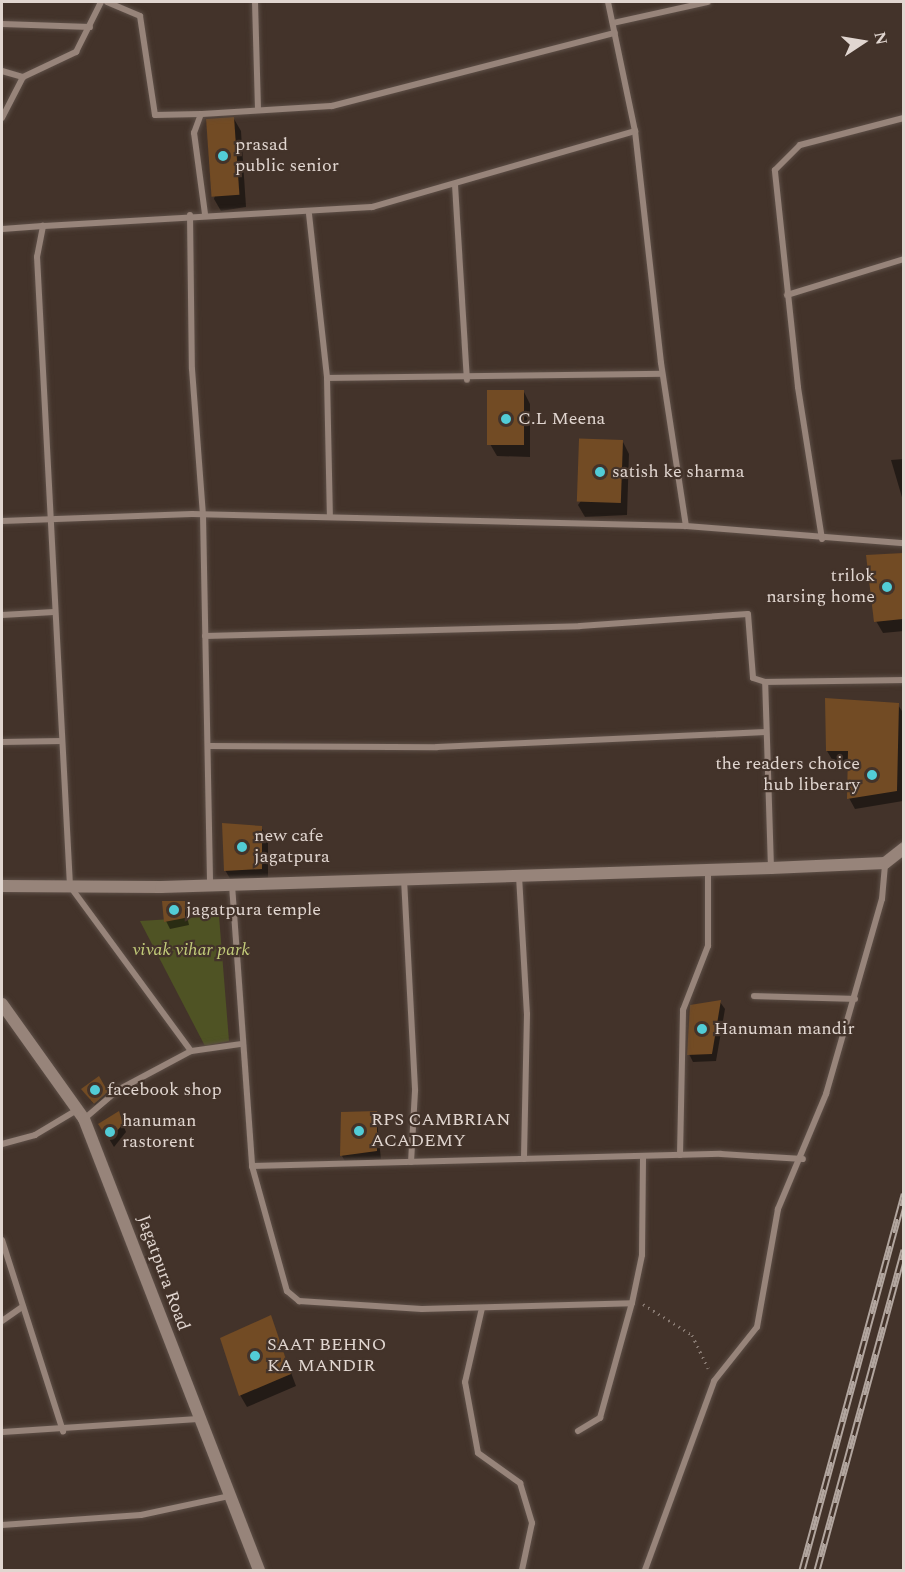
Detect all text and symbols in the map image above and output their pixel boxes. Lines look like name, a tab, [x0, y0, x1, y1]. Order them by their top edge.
north arrow	[833, 12, 893, 72]
text: N	[868, 29, 894, 47]
place label: prasad public senior	[235, 135, 339, 178]
marker: prasad public senior	[216, 149, 230, 163]
place label: C.L Meena	[518, 408, 605, 430]
marker: C.L Meena	[499, 412, 513, 426]
place label: satish ke sharma	[612, 461, 745, 483]
marker: satish ke sharma	[593, 465, 607, 479]
place label: trilok narsing home	[766, 566, 875, 608]
marker: trilok narsing home	[880, 580, 894, 594]
place label: the readers choice hub liberary	[715, 754, 860, 796]
marker: the readers choice hub liberary	[865, 768, 879, 782]
place label: new cafe jagatpura	[254, 826, 330, 868]
marker: new cafe jagatpura	[235, 840, 249, 854]
place label: jagatpura temple	[186, 899, 321, 921]
marker: jagatpura temple	[167, 903, 181, 917]
park label: vivak vihar park	[132, 939, 250, 961]
place label: Hanuman mandir	[714, 1018, 855, 1040]
marker: Hanuman mandir	[695, 1022, 709, 1036]
place label: facebook shop	[107, 1079, 222, 1101]
marker: facebook shop	[88, 1083, 102, 1097]
place label: RPS CAMBRIAN ACADEMY	[371, 1110, 511, 1152]
place label: hanuman rastorent	[122, 1111, 196, 1154]
marker: RPS CAMBRIAN ACADEMY	[352, 1124, 366, 1138]
marker: hanuman rastorent	[103, 1125, 117, 1139]
street label: Jagatpura Road	[132, 1212, 194, 1334]
place label: SAAT BEHNO KA MANDIR	[267, 1335, 386, 1378]
marker: SAAT BEHNO KA MANDIR	[248, 1349, 262, 1363]

